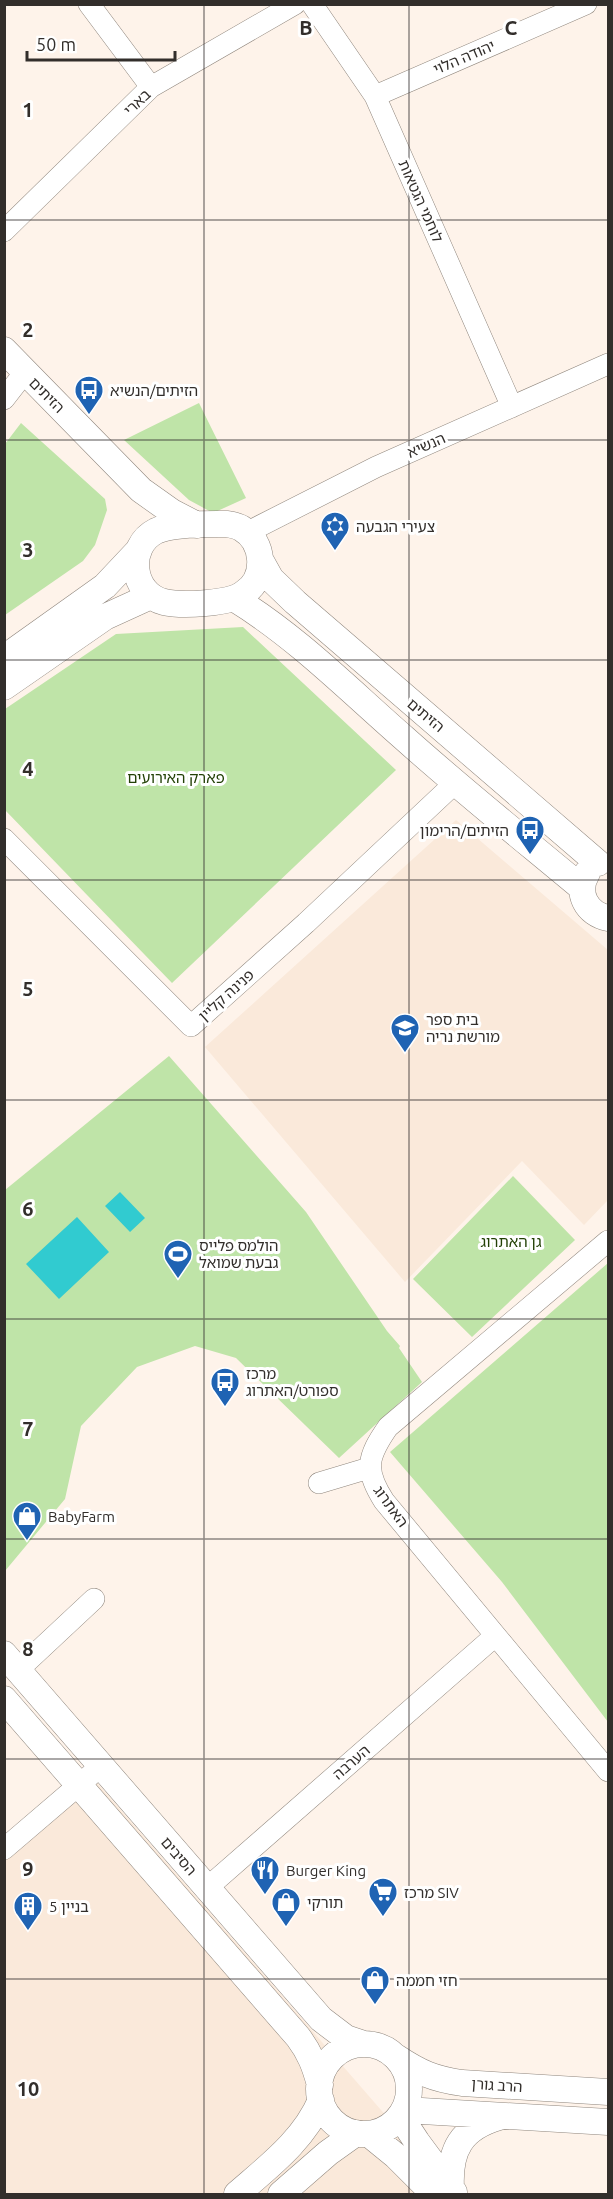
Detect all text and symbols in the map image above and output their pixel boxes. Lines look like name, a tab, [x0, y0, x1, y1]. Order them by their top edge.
text: B	[299, 16, 313, 39]
text: C	[505, 16, 518, 39]
scale bar	[27, 24, 176, 62]
text: 50 m	[36, 34, 76, 54]
street label: יהודה הלוי	[431, 36, 497, 78]
street label: בארי	[120, 85, 154, 119]
text: 1	[22, 98, 34, 121]
street label: לוחמי הגטאות	[395, 157, 447, 245]
text: 2	[22, 318, 34, 341]
street label: הזיתים	[26, 374, 68, 416]
bus stop icon: הזיתים/הנשיא	[73, 374, 105, 416]
place label: הזיתים/הנשיא	[110, 382, 198, 399]
street label: הנשיא	[404, 429, 448, 461]
synagogue icon: צעירי הגבעה	[319, 510, 351, 552]
place label: צעירי הגבעה	[356, 518, 435, 535]
text: 3	[22, 538, 34, 561]
street label: הזיתים	[404, 695, 448, 735]
text: 4	[22, 757, 34, 780]
park label: פארק האירועים	[127, 769, 225, 786]
bus stop icon: הזיתים/הרימון	[514, 814, 546, 856]
place label: הזיתים/הרימון	[420, 822, 509, 839]
street label: פנינה קליין	[195, 966, 257, 1024]
text: 5	[22, 977, 34, 1000]
place label: בית ספר מורשת נריה	[426, 1011, 500, 1045]
school or university icon: בית ספר מורשת נריה	[389, 1012, 421, 1054]
text: 6	[22, 1197, 34, 1220]
park label: גן האתרוג	[480, 1233, 542, 1250]
place label: הולמס פלייס גבעת שמואל	[199, 1237, 279, 1271]
sports icon: הולמס פלייס גבעת שמואל	[162, 1238, 194, 1280]
place label: מרכז ספורט/האתרוג	[246, 1365, 339, 1399]
bus stop icon: מרכז ספורט/האתרוג	[209, 1366, 241, 1408]
text: 7	[22, 1417, 34, 1440]
street label: האתרוג	[370, 1482, 412, 1530]
shop icon: BabyFarm	[11, 1500, 43, 1542]
place label: BabyFarm	[48, 1508, 115, 1525]
text: 8	[22, 1637, 34, 1660]
street label: הערבה	[329, 1741, 373, 1783]
street label: הסיבים	[158, 1833, 200, 1879]
restaurant icon: Burger King	[249, 1854, 281, 1896]
text: 9	[22, 1857, 34, 1880]
place label: Burger King	[286, 1862, 366, 1879]
supermarket icon: מרכז SIV	[367, 1876, 399, 1918]
place label: מרכז SIV	[404, 1884, 459, 1901]
shop icon: תורקי	[270, 1886, 302, 1928]
building icon: בניין 5	[12, 1890, 44, 1932]
place label: תורקי	[307, 1894, 343, 1911]
place label: בניין 5	[49, 1898, 89, 1915]
shop icon: חזי חממה	[359, 1964, 391, 2006]
place label: חזי חממה	[396, 1972, 458, 1989]
street label: הרב גורן	[471, 2075, 523, 2095]
text: 10	[17, 2077, 39, 2100]

